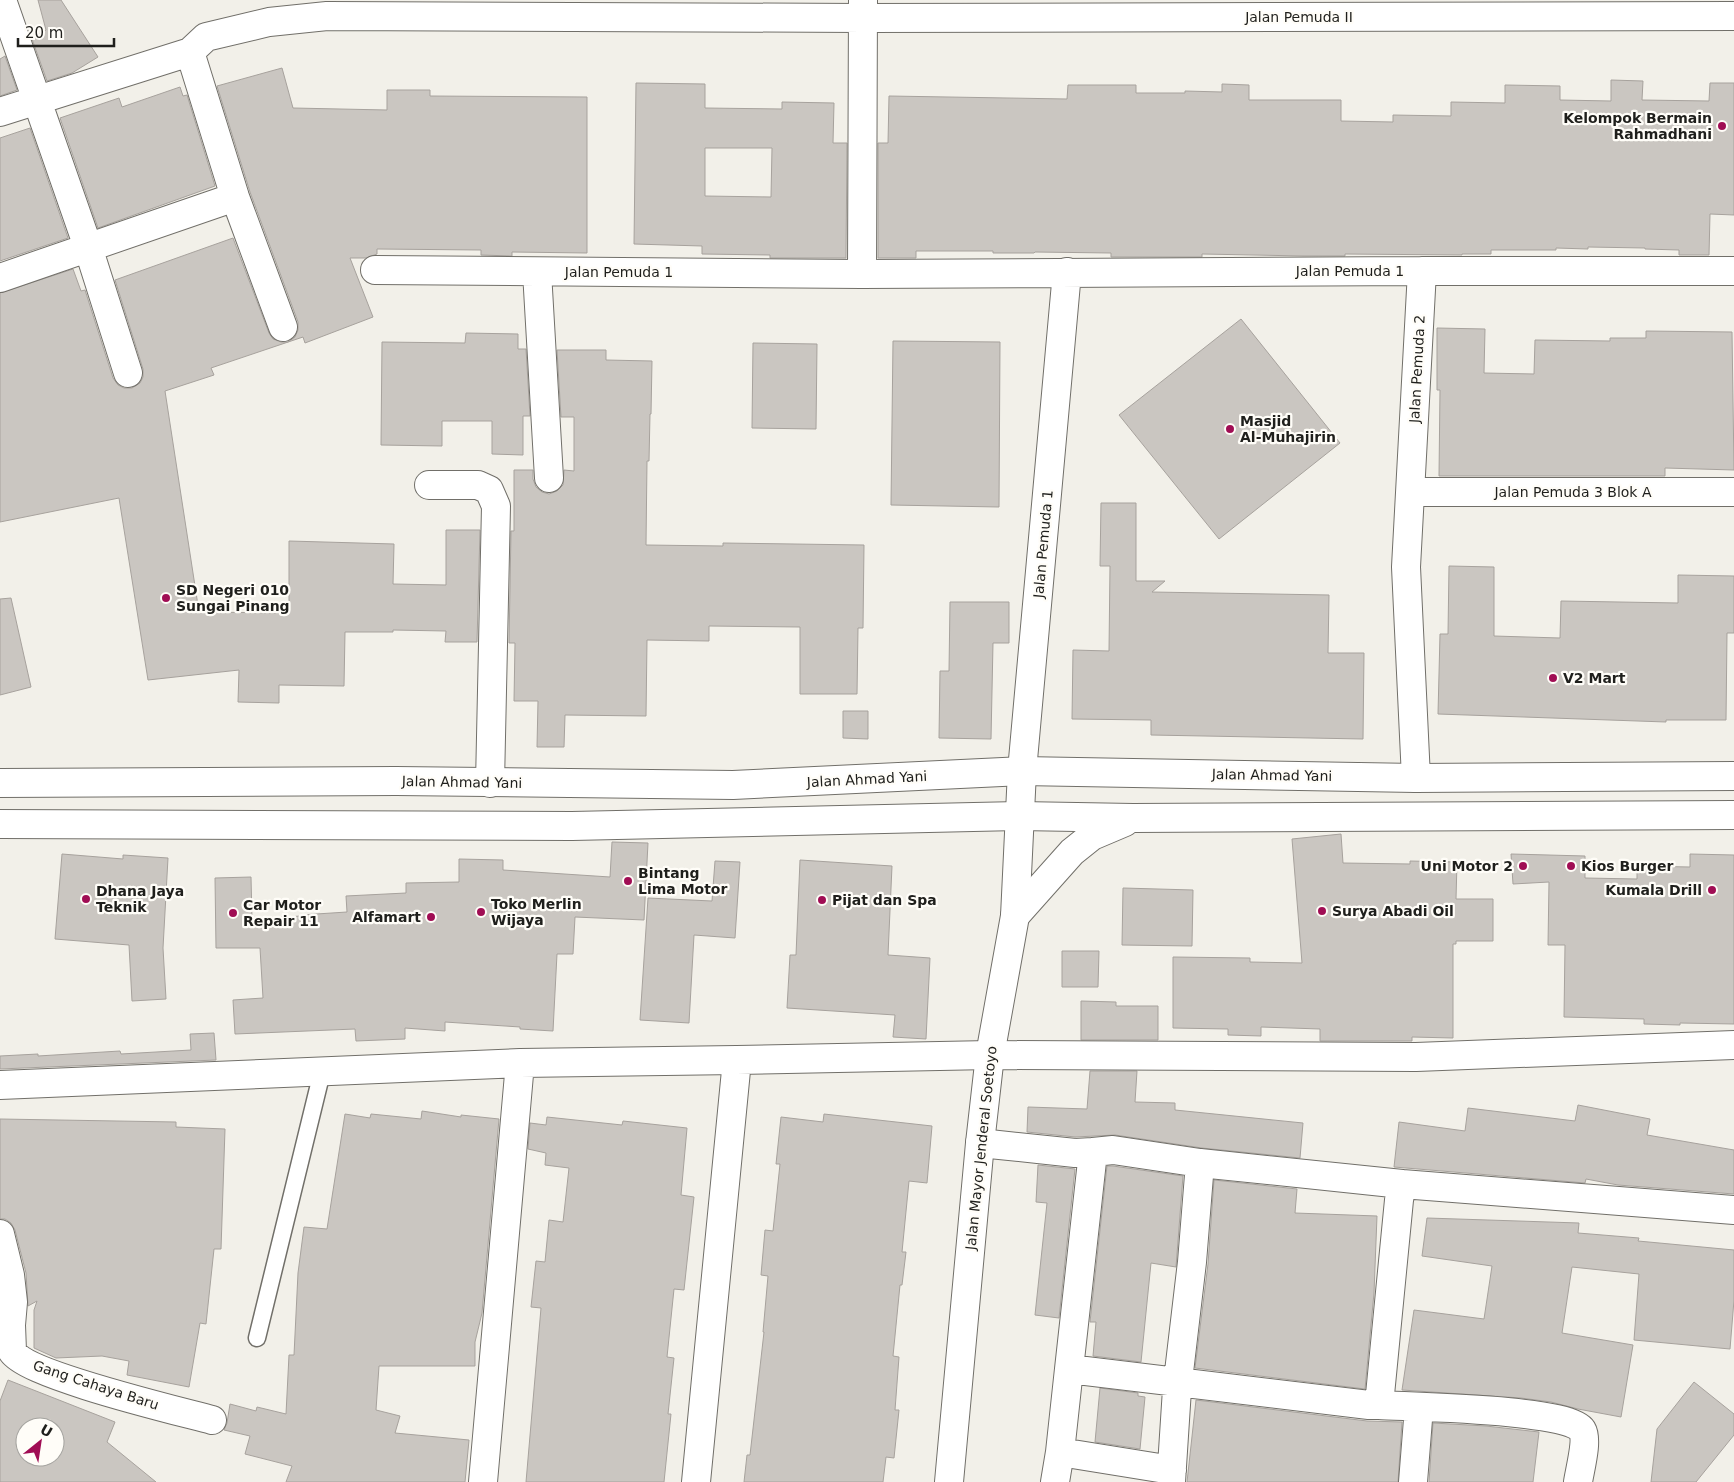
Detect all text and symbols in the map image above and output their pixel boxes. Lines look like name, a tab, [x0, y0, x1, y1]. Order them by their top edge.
street label: Jalan Pemuda II	[1244, 9, 1353, 25]
scale bar	[18, 15, 114, 47]
text: 20 m	[25, 24, 63, 42]
place label: Kelompok Bermain Rahmadhani	[1563, 110, 1712, 142]
marker: Kelompok Bermain Rahmadhani	[1716, 120, 1728, 132]
street label: Jalan Pemuda 1	[1295, 263, 1404, 279]
street label: Jalan Pemuda 1	[564, 264, 673, 280]
street label: Jalan Pemuda 2	[1406, 314, 1428, 425]
place label: Masjid Al-Muhajirin	[1240, 413, 1336, 445]
marker: Masjid Al-Muhajirin	[1224, 423, 1236, 435]
street label: Jalan Pemuda 3 Blok A	[1493, 484, 1652, 500]
street label: Jalan Pemuda 1	[1030, 489, 1056, 600]
place label: SD Negeri 010 Sungai Pinang	[176, 582, 290, 614]
marker: SD Negeri 010 Sungai Pinang	[160, 592, 172, 604]
place label: V2 Mart	[1563, 670, 1626, 686]
marker: V2 Mart	[1547, 672, 1559, 684]
street label: Jalan Ahmad Yani	[1211, 766, 1332, 784]
street label: Jalan Ahmad Yani	[805, 768, 928, 790]
street label: Jalan Ahmad Yani	[401, 773, 522, 791]
place label: Uni Motor 2	[1421, 858, 1513, 874]
place label: Kios Burger	[1581, 858, 1674, 874]
marker: Uni Motor 2	[1517, 860, 1529, 872]
marker: Kios Burger	[1565, 860, 1577, 872]
place label: Bintang Lima Motor	[638, 865, 727, 897]
marker: Bintang Lima Motor	[622, 875, 634, 887]
place label: Kumala Drill	[1605, 882, 1702, 898]
place label: Dhana Jaya Teknik	[96, 883, 184, 915]
marker: Kumala Drill	[1706, 884, 1718, 896]
place label: Pijat dan Spa	[832, 892, 937, 908]
marker: Dhana Jaya Teknik	[80, 893, 92, 905]
marker: Pijat dan Spa	[816, 894, 828, 906]
place label: Toko Merlin Wijaya	[491, 896, 582, 928]
place label: Car Motor Repair 11	[243, 897, 321, 929]
place label: Surya Abadi Oil	[1332, 903, 1454, 919]
marker: Surya Abadi Oil	[1316, 905, 1328, 917]
marker: Toko Merlin Wijaya	[475, 906, 487, 918]
marker: Car Motor Repair 11	[227, 907, 239, 919]
place label: Alfamart	[352, 909, 421, 925]
marker: Alfamart	[425, 911, 437, 923]
street label: Jalan Mayor Jenderal Soetoyo	[962, 1045, 1000, 1252]
street label: Gang Cahaya Baru	[31, 1357, 161, 1413]
north arrow	[15, 1417, 65, 1467]
text: U	[38, 1421, 55, 1441]

